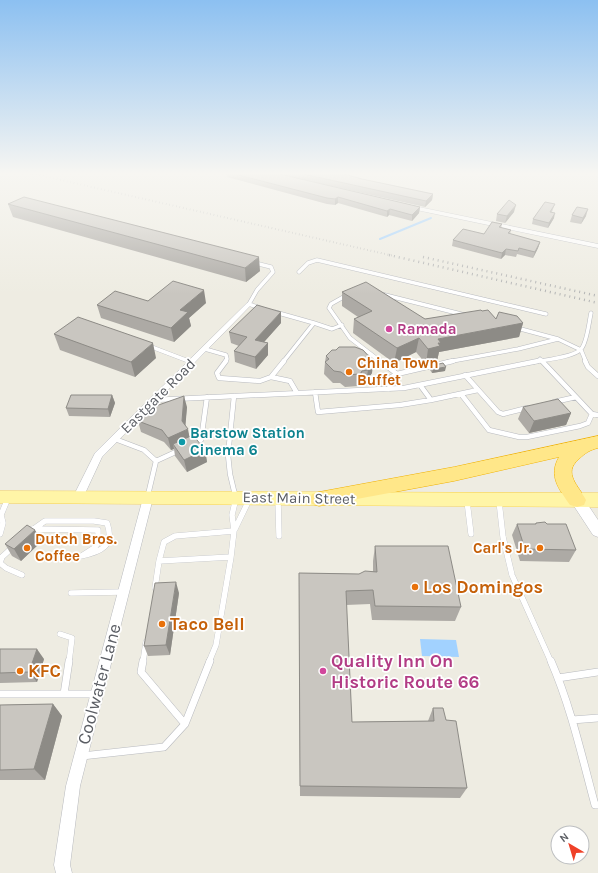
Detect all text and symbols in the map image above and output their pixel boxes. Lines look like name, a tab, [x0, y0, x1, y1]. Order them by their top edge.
place label: Ramada	[397, 320, 456, 338]
marker: Ramada	[384, 324, 394, 334]
place label: China Town Buffet	[357, 354, 439, 389]
street label: Eastgate Road	[117, 355, 199, 437]
marker: China Town Buffet	[344, 367, 354, 377]
place label: Barstow Station Cinema 6	[190, 424, 305, 459]
marker: Barstow Station Cinema 6	[177, 437, 187, 447]
street label: East Main Street	[242, 488, 356, 508]
place label: Dutch Bros. Coffee	[35, 530, 117, 565]
place label: Carl's Jr.	[473, 539, 532, 557]
marker: Dutch Bros. Coffee	[22, 543, 32, 553]
marker: Carl's Jr.	[535, 543, 545, 553]
place label: Los Domingos	[423, 576, 543, 598]
marker: Los Domingos	[410, 582, 420, 592]
place label: Taco Bell	[170, 613, 245, 635]
marker: Taco Bell	[157, 619, 167, 629]
street label: Coolwater Lane	[72, 621, 126, 747]
place label: Quality Inn On Historic Route 66	[331, 650, 480, 693]
place label: KFC	[28, 660, 61, 682]
marker: KFC	[15, 666, 25, 676]
marker: Quality Inn On Historic Route 66	[318, 666, 328, 676]
north arrow	[550, 825, 590, 865]
text: N	[557, 830, 571, 845]

